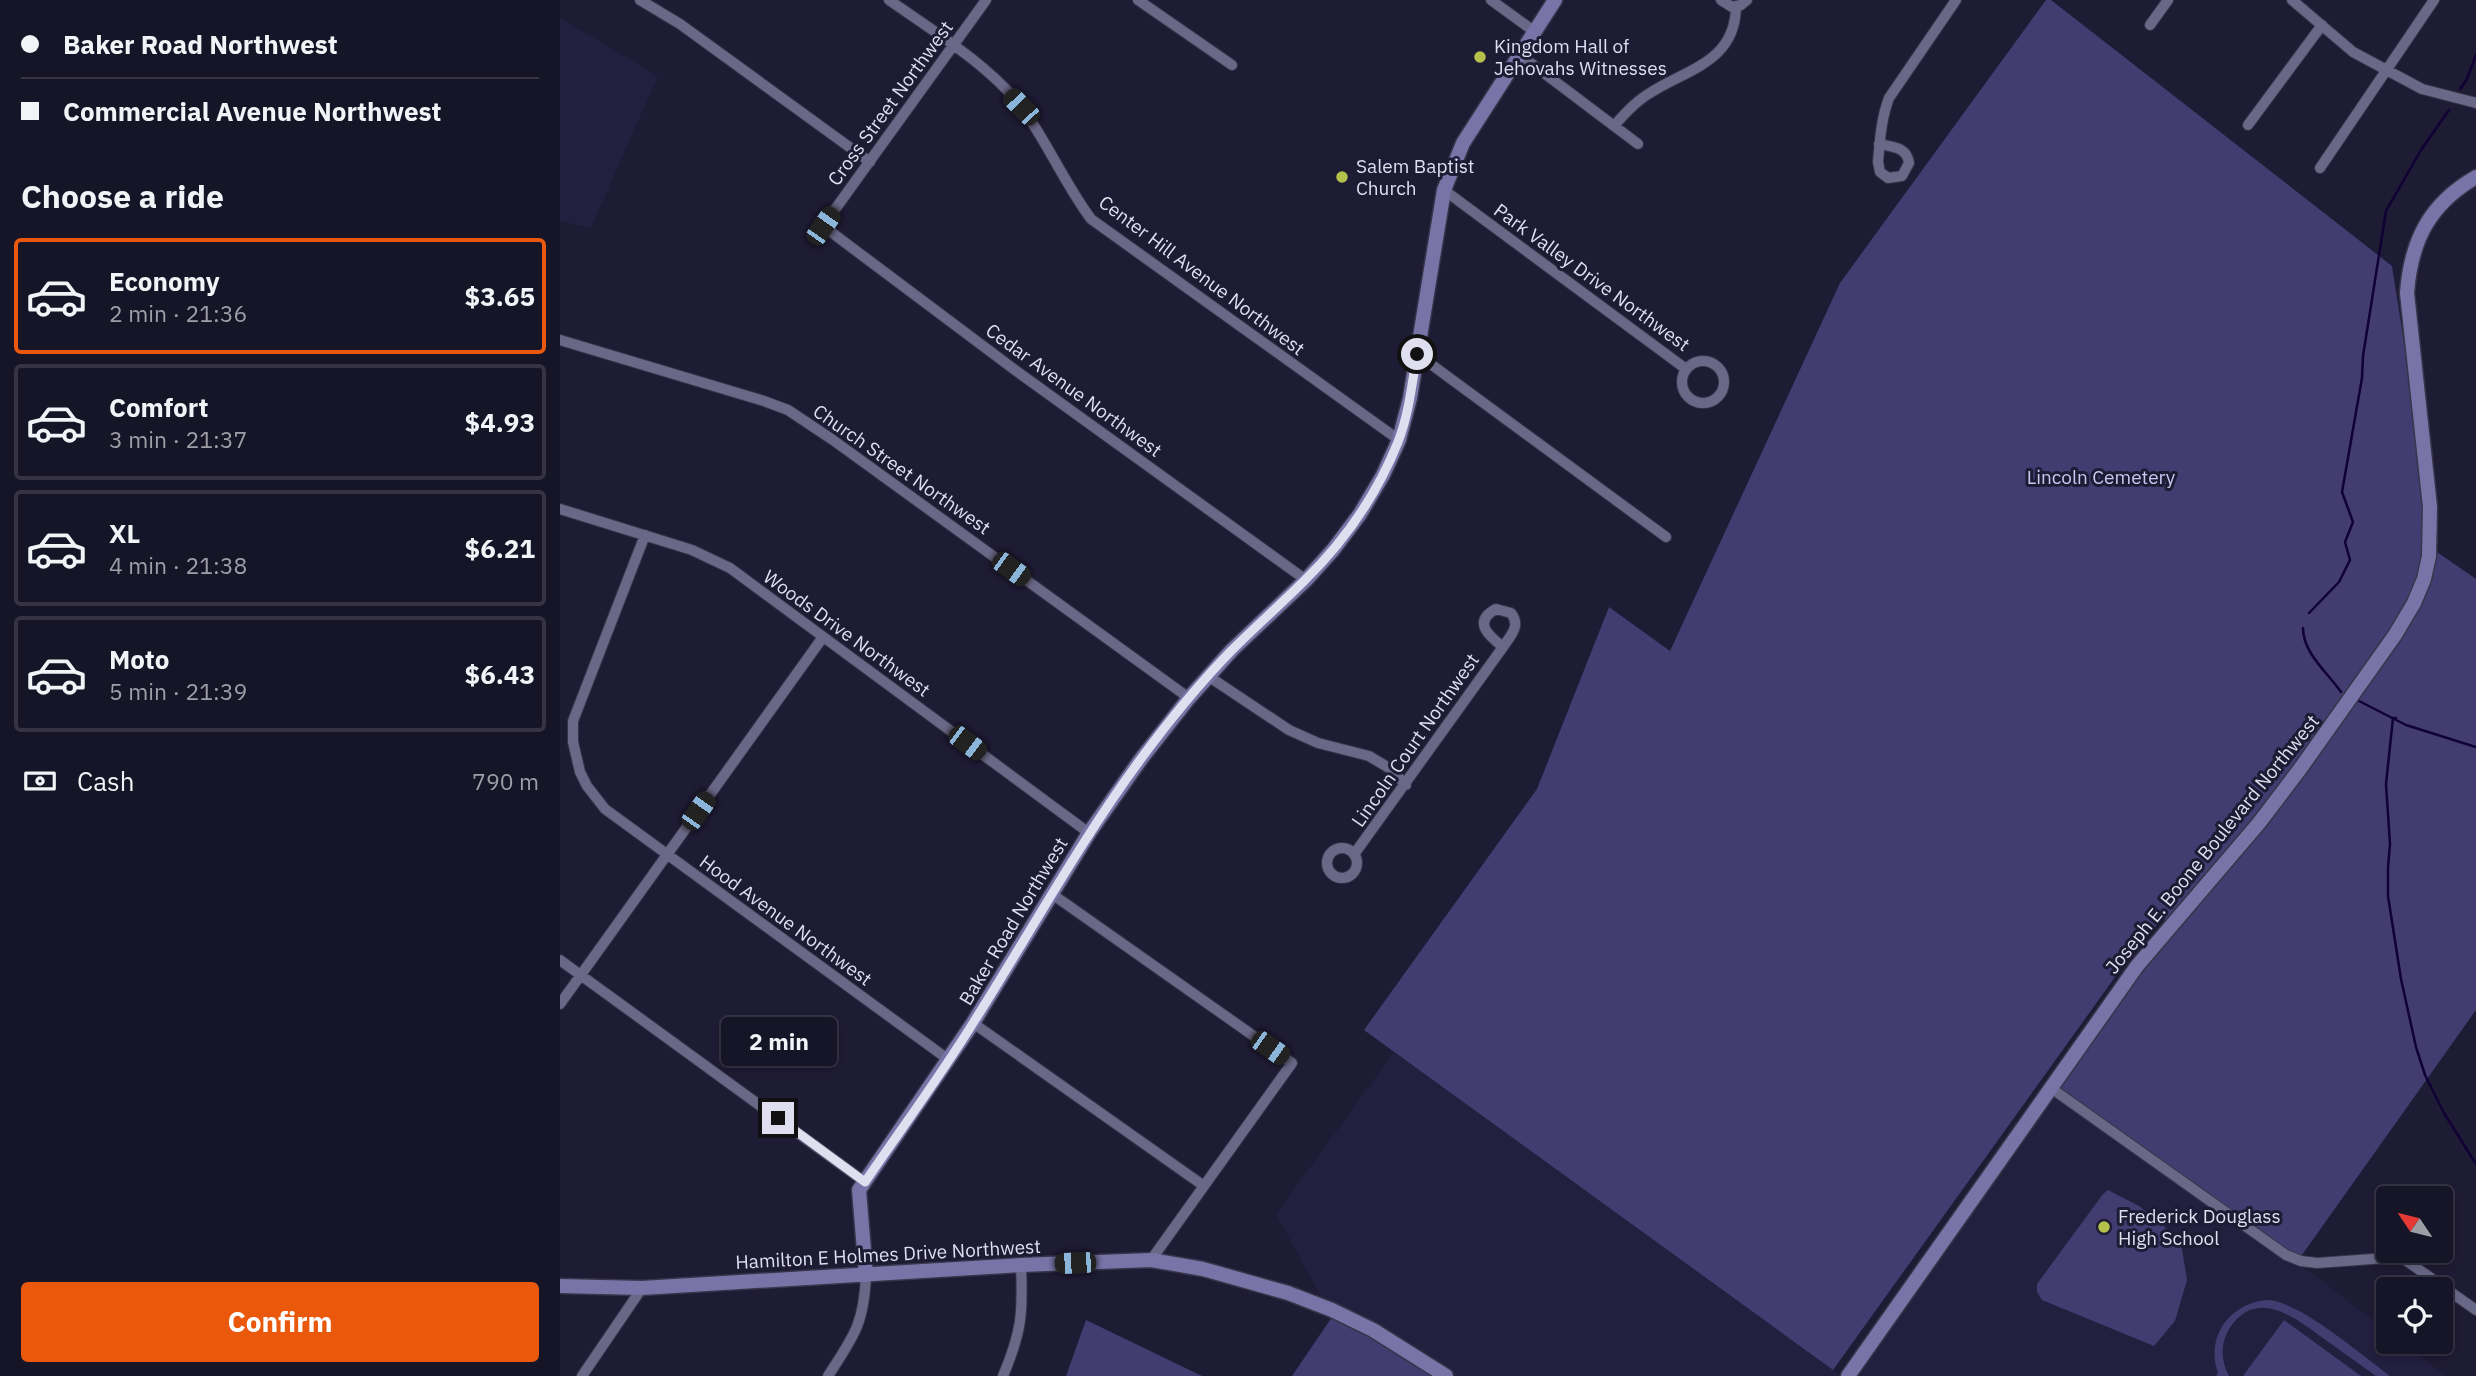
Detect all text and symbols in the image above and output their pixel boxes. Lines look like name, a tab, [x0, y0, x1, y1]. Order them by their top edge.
street label: Cross Street Northwest	[822, 16, 958, 190]
text: Baker Road Northwest	[63, 27, 338, 61]
place label: Kingdom Hall of Jehovahs Witnesses	[1494, 34, 1667, 80]
marker: Kingdom Hall of Jehovahs Witnesses	[1472, 49, 1488, 65]
car	[999, 85, 1044, 129]
text: Commercial Avenue Northwest	[63, 94, 441, 128]
place label: Salem Baptist Church	[1356, 154, 1475, 200]
marker: Salem Baptist Church	[1334, 169, 1350, 185]
text: Choose a ride	[21, 175, 224, 217]
street label: Center Hill Avenue Northwest	[1094, 190, 1310, 360]
street label: Park Valley Drive Northwest	[1489, 198, 1695, 356]
car	[803, 203, 844, 249]
text: Economy	[109, 264, 220, 298]
icon: car	[25, 265, 88, 328]
text: $3.65	[465, 279, 535, 313]
text: 2 min · 21:36	[109, 298, 247, 328]
street label: Cedar Avenue Northwest	[981, 318, 1167, 462]
route start	[1401, 338, 1433, 370]
text: Comfort	[109, 390, 208, 424]
icon: car	[25, 391, 88, 454]
street label: Church Street Northwest	[809, 399, 995, 539]
text: $4.93	[465, 405, 535, 439]
text: 3 min · 21:37	[109, 424, 247, 454]
park label: Lincoln Cemetery	[2027, 465, 2176, 489]
text: XL	[109, 516, 140, 550]
icon: car	[25, 517, 88, 580]
text: $6.21	[465, 531, 535, 565]
car	[988, 548, 1035, 590]
text: 4 min · 21:38	[109, 550, 247, 580]
street label: Woods Drive Northwest	[759, 564, 935, 702]
text: Moto	[109, 642, 169, 676]
icon: car	[25, 643, 88, 706]
street label: Lincoln Court Northwest	[1346, 649, 1484, 831]
text: $6.43	[465, 657, 535, 691]
text: 5 min · 21:39	[109, 676, 247, 706]
street label: Joseph E. Boone Boulevard Northwest	[2100, 710, 2324, 978]
car	[944, 722, 991, 764]
icon: cash	[21, 762, 59, 800]
text: Cash	[77, 764, 134, 798]
text: 790 m	[472, 766, 539, 796]
car	[678, 788, 719, 834]
street label: Baker Road Northwest	[953, 833, 1073, 1009]
street label: Hood Avenue Northwest	[695, 849, 877, 991]
callout: 2 min	[720, 1016, 836, 1066]
text: 2 min	[749, 1026, 809, 1056]
car	[1247, 1027, 1294, 1069]
route end	[762, 1102, 794, 1134]
north arrow	[2376, 1186, 2454, 1264]
map controls	[2376, 1186, 2453, 1354]
place label: Frederick Douglass High School	[2118, 1204, 2281, 1250]
marker: Frederick Douglass High School	[2096, 1219, 2112, 1235]
street label: Hamilton E Holmes Drive Northwest	[735, 1234, 1041, 1274]
car	[1054, 1252, 1097, 1274]
button: locate	[2376, 1277, 2453, 1354]
button: Confirm	[21, 1282, 539, 1362]

